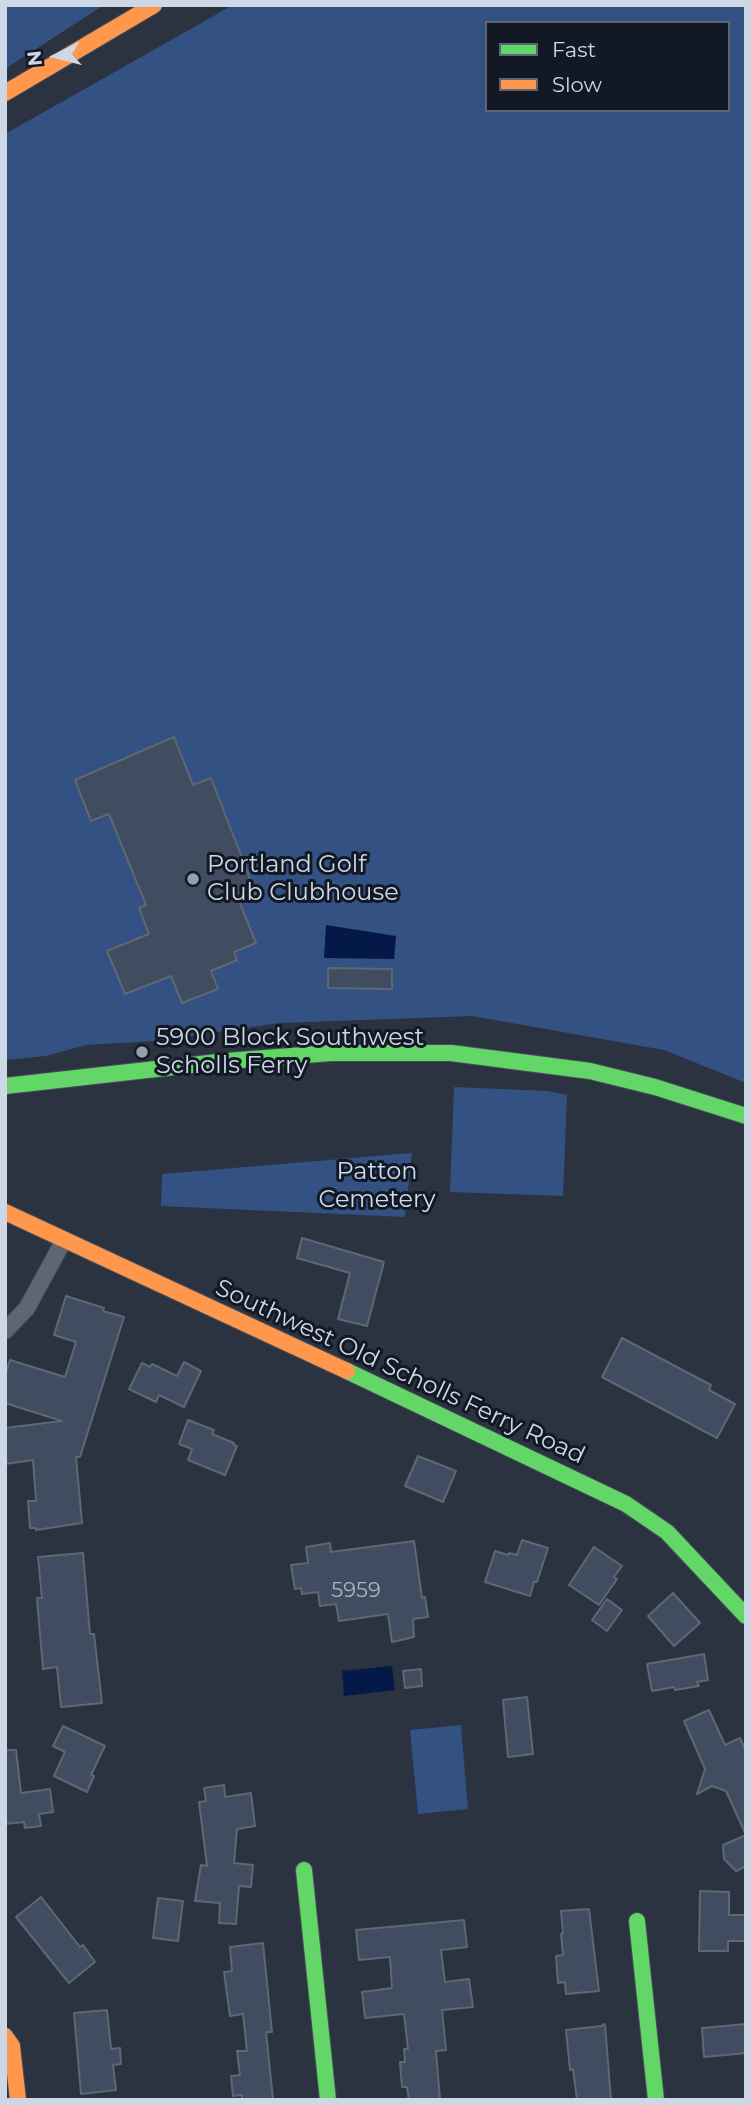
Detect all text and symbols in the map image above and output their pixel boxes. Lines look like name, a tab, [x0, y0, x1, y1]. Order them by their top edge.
north arrow	[21, 21, 91, 91]
legend	[485, 21, 730, 112]
text: Fast	[552, 37, 596, 62]
text: N	[22, 49, 47, 67]
text: Slow	[552, 72, 602, 97]
place label: Portland Golf Club Clubhouse	[207, 851, 399, 907]
marker: Portland Golf Club Clubhouse	[185, 871, 201, 887]
place label: 5900 Block Southwest Scholls Ferry	[156, 1024, 424, 1080]
marker: 5900 Block Southwest Scholls Ferry	[134, 1044, 150, 1060]
park label: Patton Cemetery	[318, 1158, 436, 1214]
street label: Southwest Old Scholls Ferry Road	[211, 1274, 589, 1470]
house number: 5959	[331, 1578, 381, 1604]

